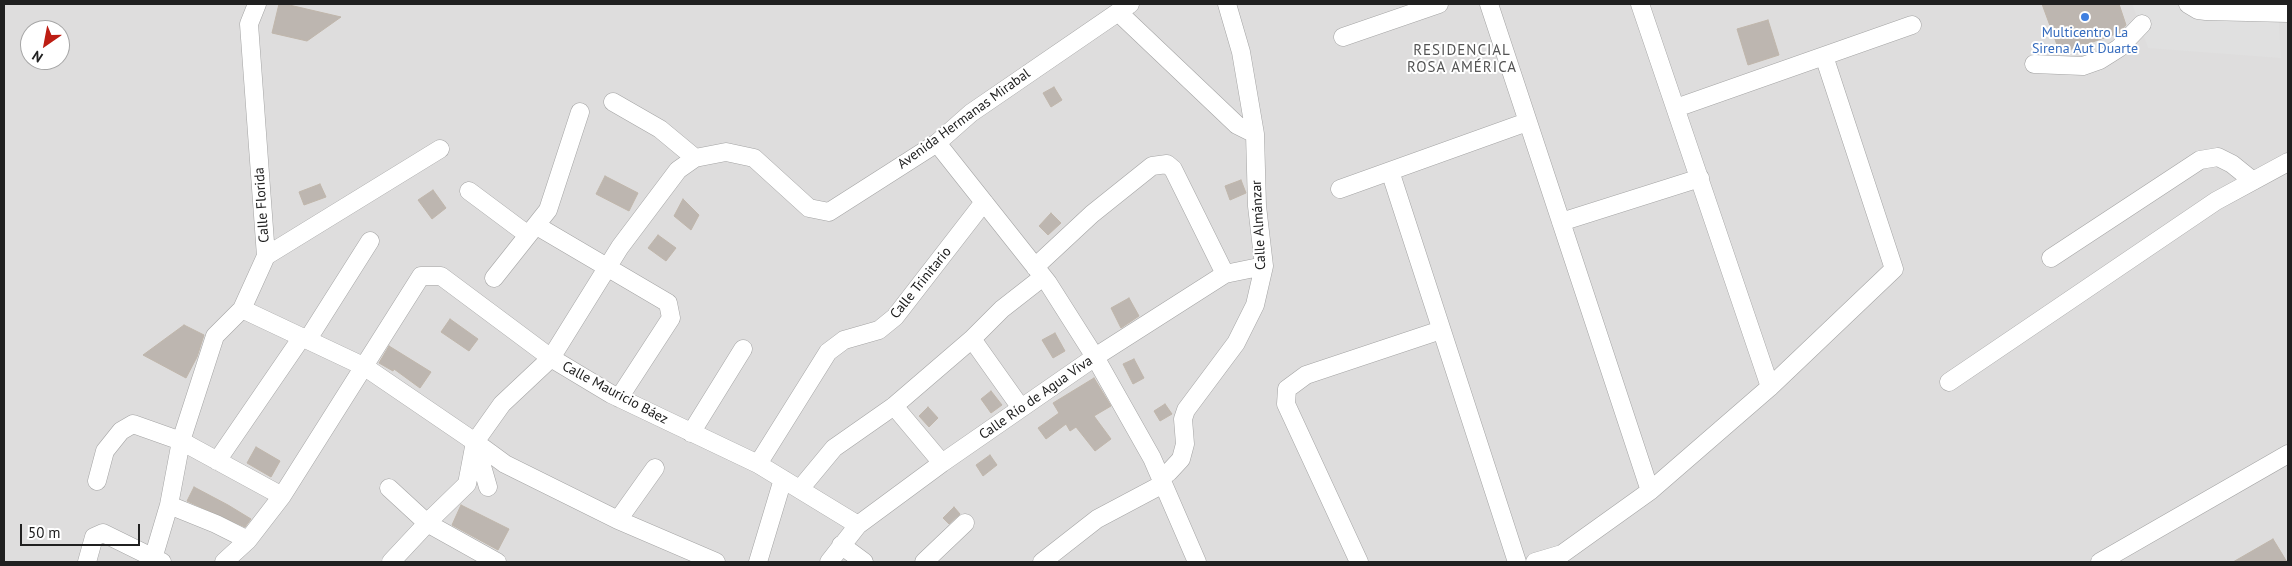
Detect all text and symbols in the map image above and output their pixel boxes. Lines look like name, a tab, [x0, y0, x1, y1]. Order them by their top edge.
marker: Multicentro La Sirena Aut Duarte	[2079, 11, 2091, 23]
north arrow	[20, 20, 70, 70]
place label: Multicentro La Sirena Aut Duarte	[2032, 25, 2138, 58]
district label: RESIDENCIAL ROSA AMÉRICA	[1405, 42, 1519, 77]
text: N	[29, 47, 46, 67]
street label: Avenida Hermanas Mirabal	[894, 65, 1034, 173]
street label: Calle Florida	[251, 167, 273, 243]
street label: Calle Almánzar	[1248, 180, 1270, 270]
street label: Calle Trinitario	[887, 244, 955, 322]
street label: Calle Río de Agua Viva	[976, 353, 1096, 443]
street label: Calle Mauricio Báez	[559, 358, 671, 428]
scale bar	[22, 514, 142, 546]
text: 50 m	[28, 523, 61, 542]

